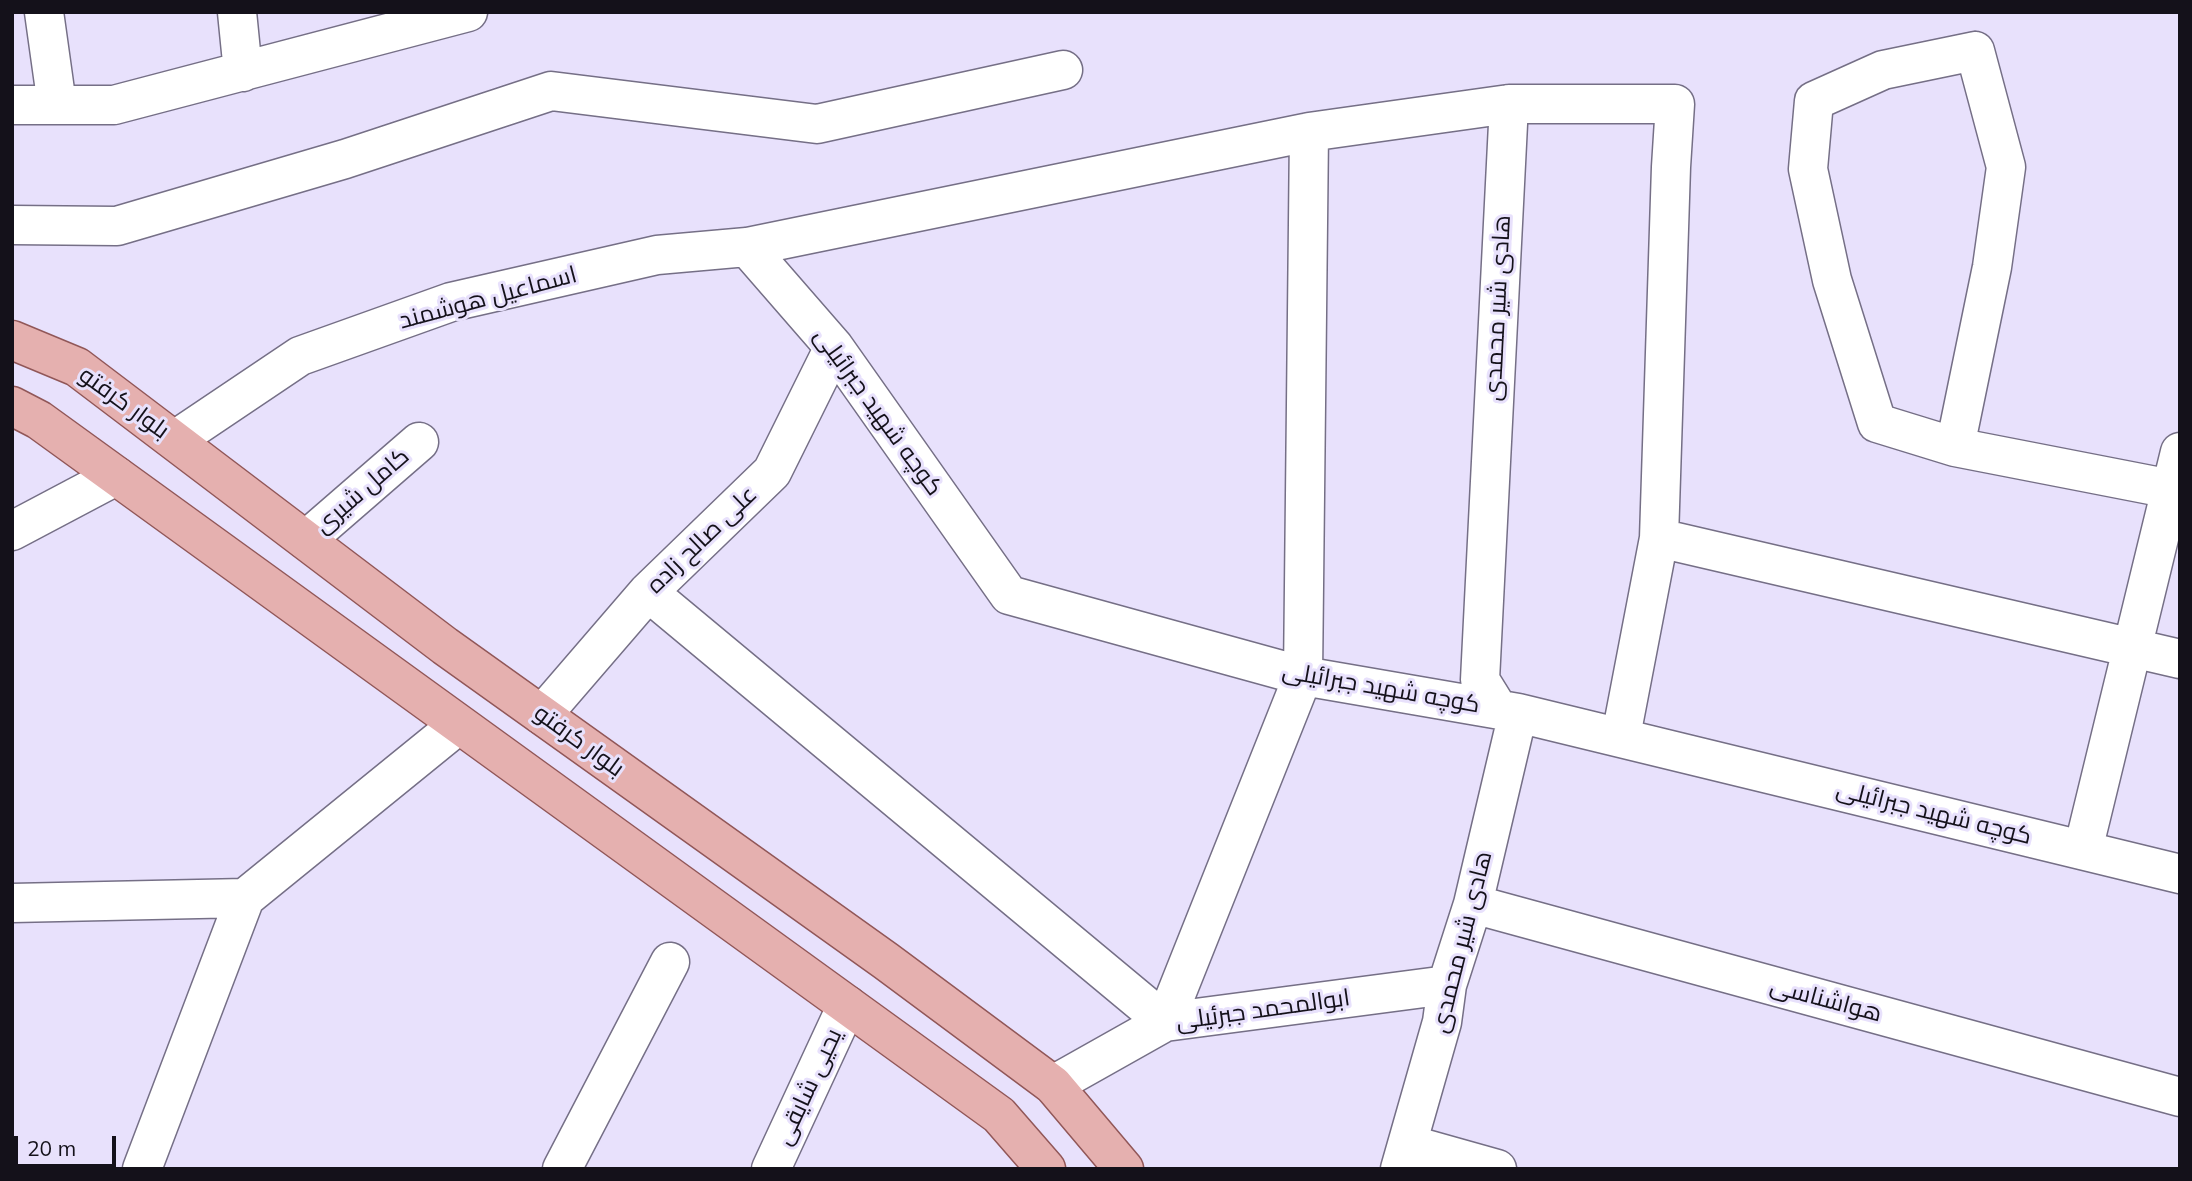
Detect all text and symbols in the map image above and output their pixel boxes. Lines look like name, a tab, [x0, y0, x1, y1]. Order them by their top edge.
street label: هادی شیر محمدی	[1479, 214, 1517, 402]
street label: اسماعیل هوشمند	[396, 260, 580, 336]
street label: کوچه شهید جبرائیلی	[807, 323, 949, 501]
street label: بلوار کرفتو	[73, 361, 175, 445]
street label: کامل شیری	[309, 442, 415, 540]
street label: علی صالح زاده	[641, 480, 763, 600]
street label: کوچه شهید جبرائیلی	[1280, 656, 1482, 720]
street label: بلوار کرفتو	[528, 699, 630, 783]
street label: کوچه شهید جبرائیلی	[1833, 775, 2035, 851]
street label: هادی شیر محمدی	[1425, 848, 1499, 1036]
street label: هواشناسی	[1767, 971, 1885, 1029]
street label: ابوالمحمد جبرئیلی	[1174, 984, 1352, 1036]
street label: یحیی شایقی	[769, 1024, 849, 1150]
scale bar	[18, 1122, 119, 1166]
text: 20 m	[27, 1135, 76, 1161]

